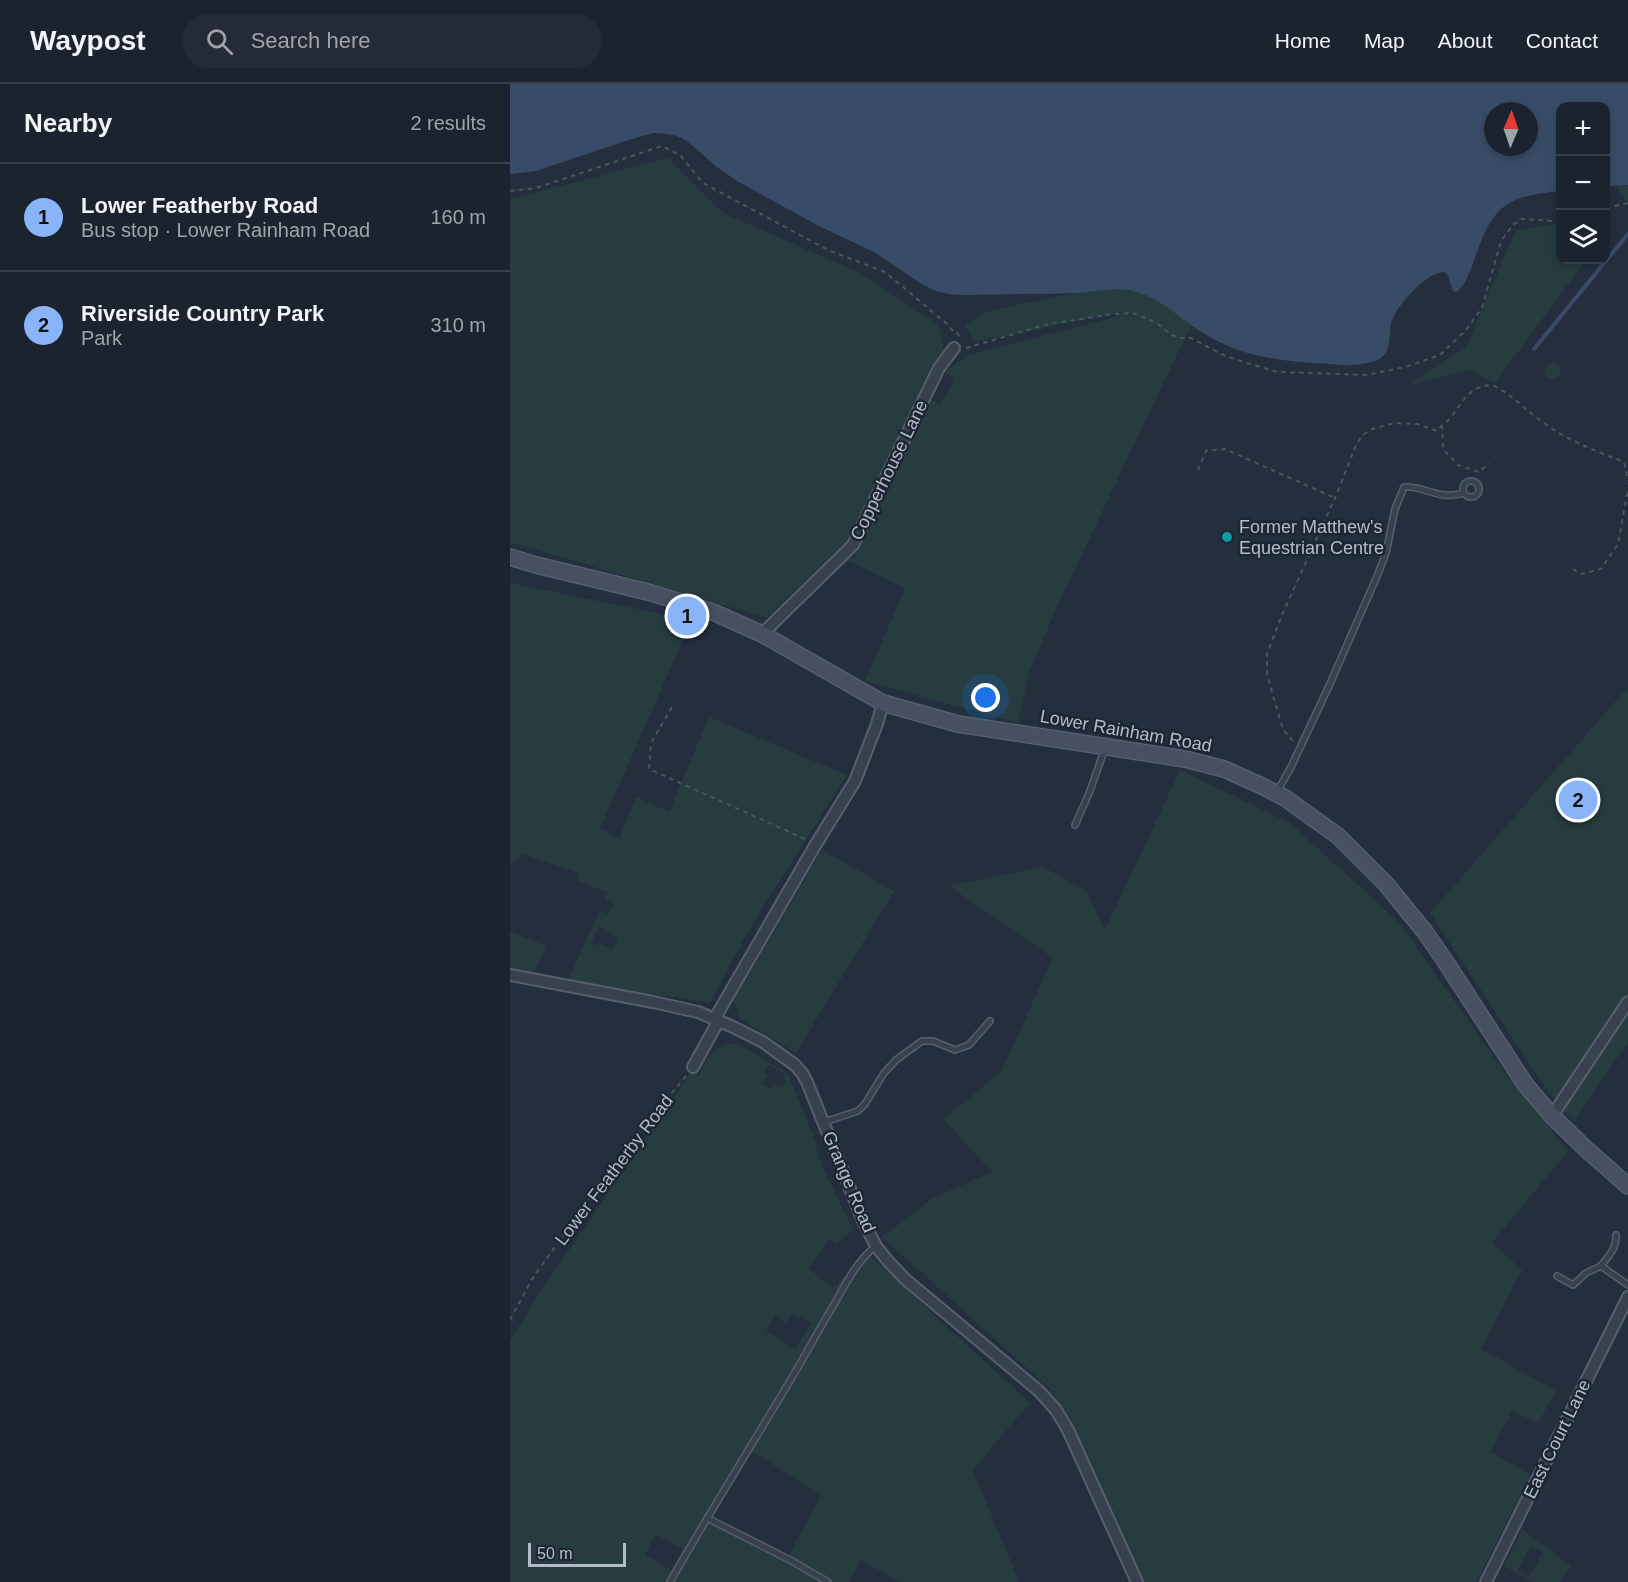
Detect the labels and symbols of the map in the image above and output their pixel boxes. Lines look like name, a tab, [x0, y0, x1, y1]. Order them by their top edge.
north arrow	[1484, 102, 1538, 156]
street label: Copperhouse Lane	[846, 397, 932, 543]
place label: Former Matthew's Equestrian Centre	[1239, 517, 1384, 558]
marker: Former Matthew's Equestrian Centre	[1220, 530, 1234, 544]
pin: 1	[668, 594, 706, 638]
your location	[971, 683, 1000, 712]
street label: Lower Rainham Road	[1039, 706, 1213, 756]
pin: 2	[1558, 778, 1598, 822]
street label: Lower Featherby Road	[551, 1091, 677, 1249]
street label: Grange Road	[819, 1128, 879, 1236]
street label: East Court Lane	[1520, 1376, 1594, 1502]
scale bar	[528, 1540, 626, 1568]

